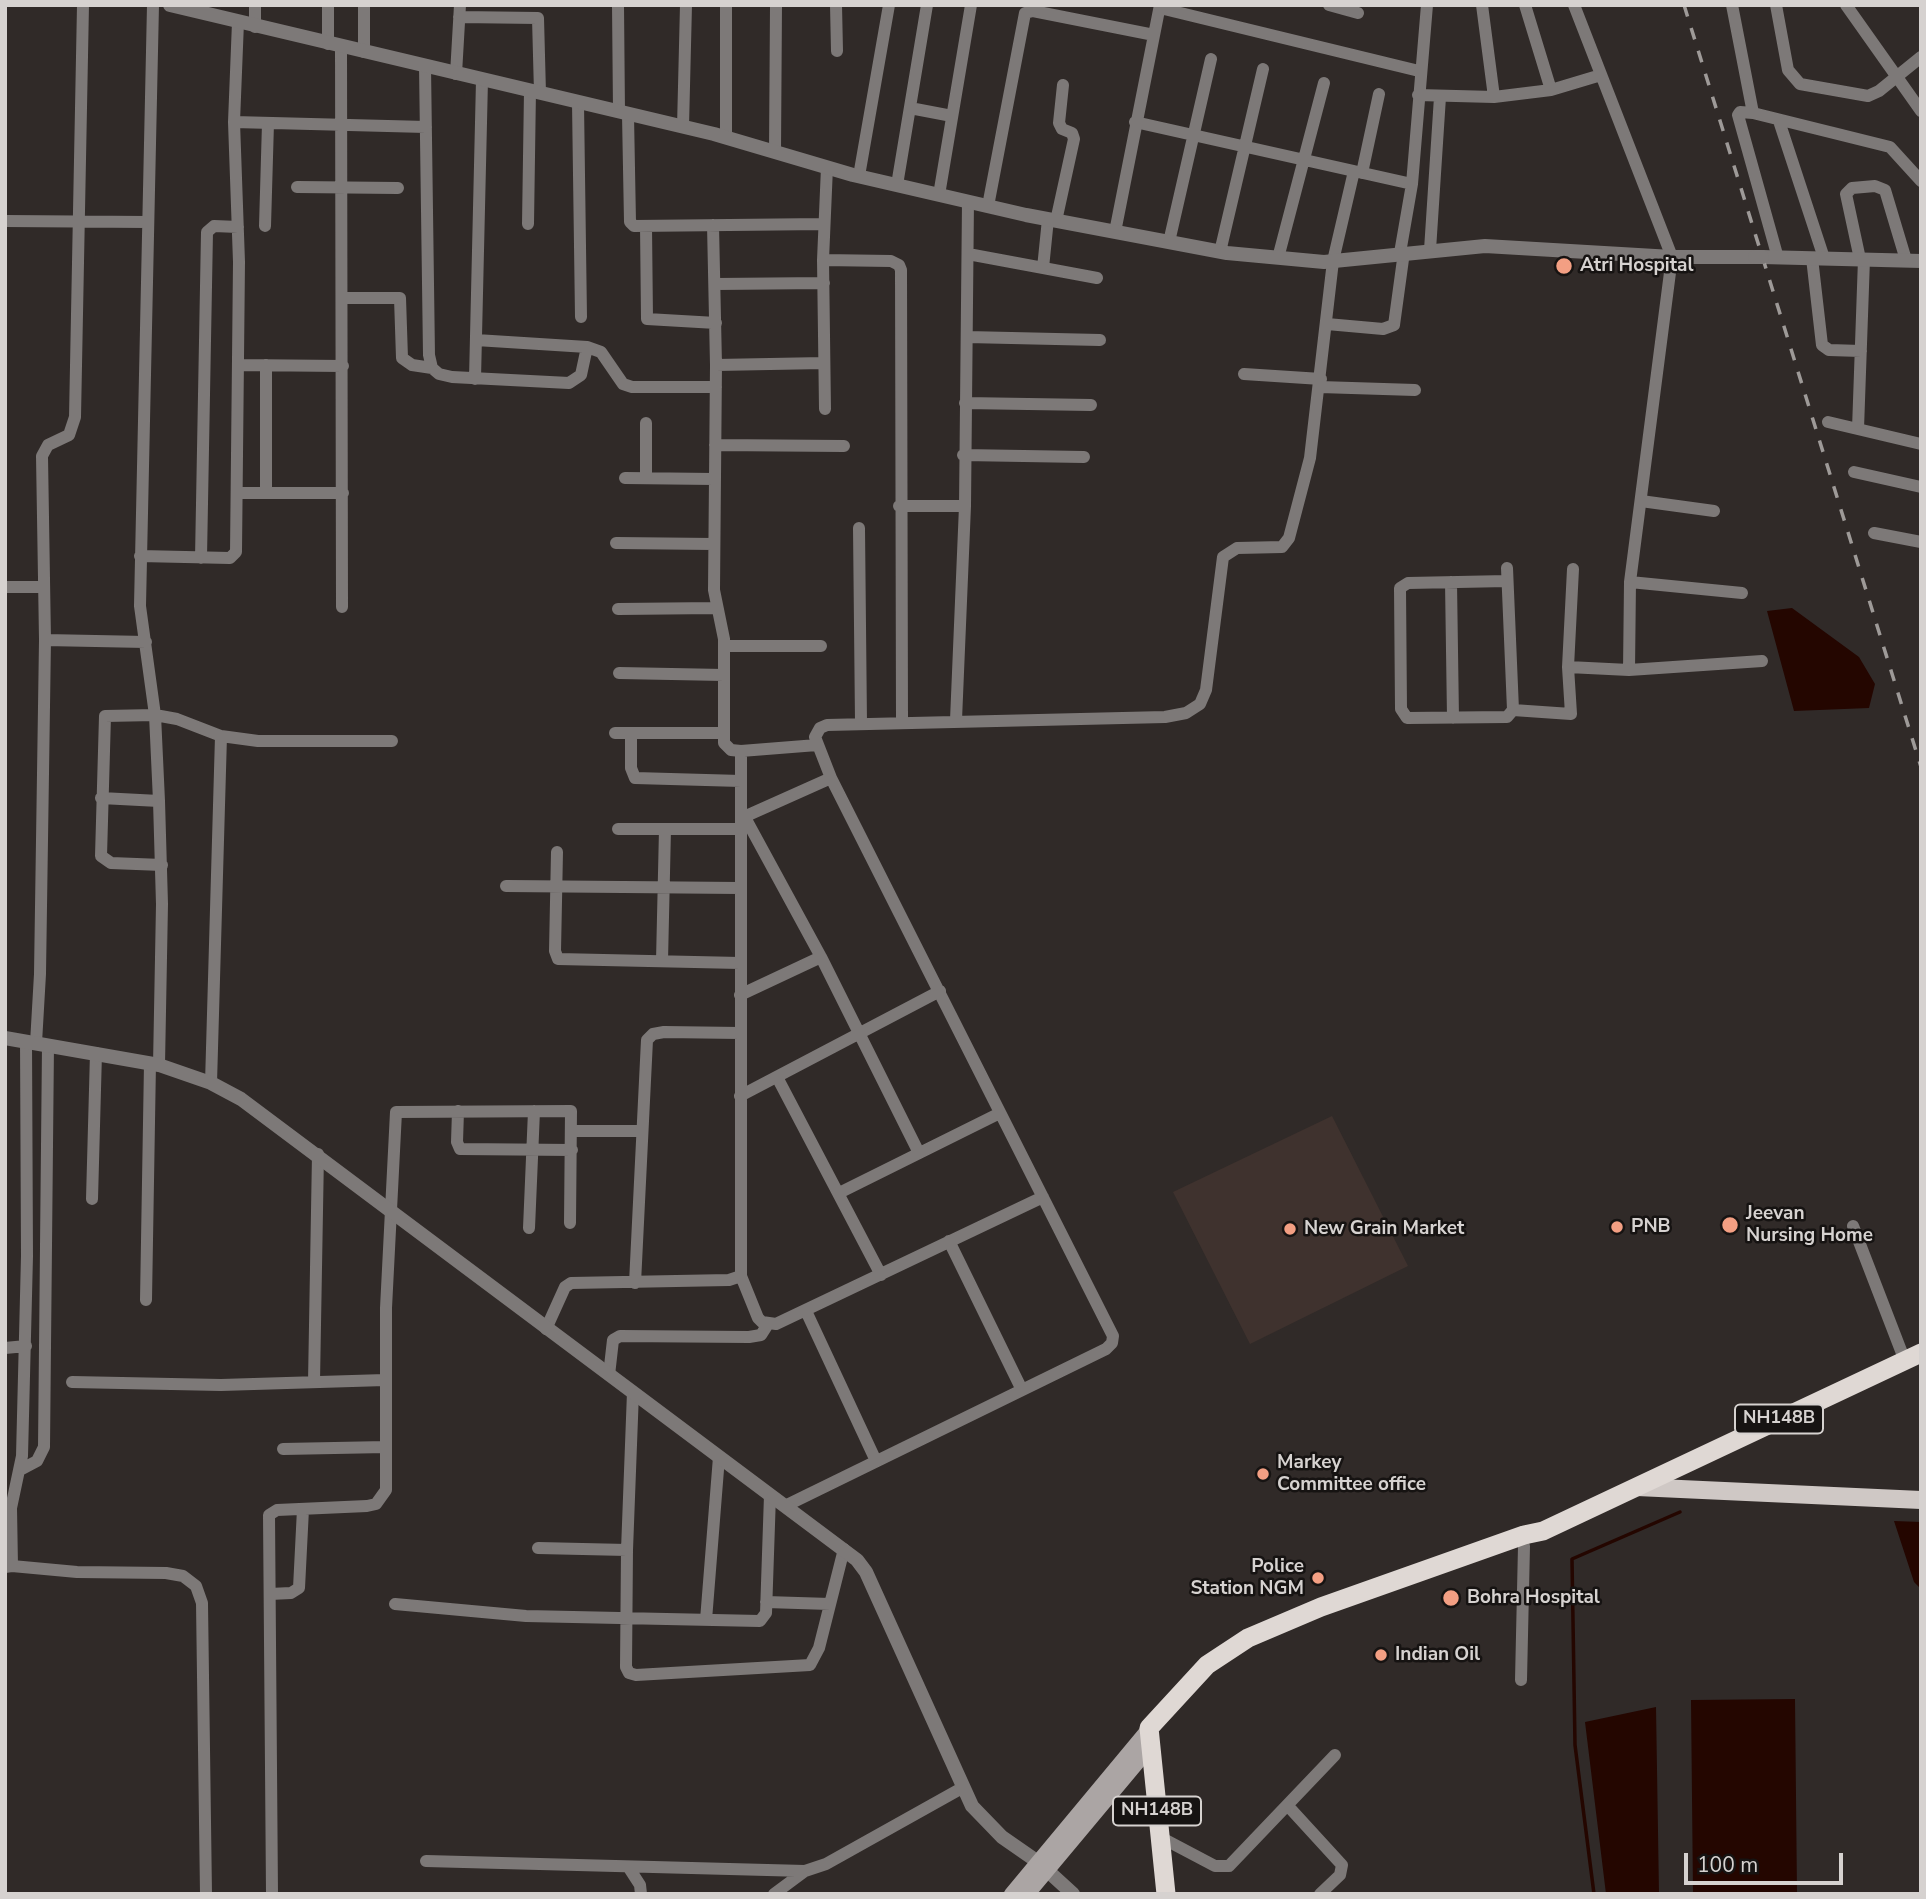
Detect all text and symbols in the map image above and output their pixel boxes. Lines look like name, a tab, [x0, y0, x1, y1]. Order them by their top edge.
place label: Atri Hospital	[1580, 255, 1693, 277]
marker: Atri Hospital	[1554, 256, 1574, 276]
place label: Jeevan Nursing Home	[1746, 1203, 1873, 1247]
marker: Jeevan Nursing Home	[1720, 1215, 1740, 1235]
place label: PNB	[1631, 1216, 1671, 1238]
place label: New Grain Market	[1304, 1218, 1464, 1240]
marker: PNB	[1609, 1219, 1625, 1235]
marker: New Grain Market	[1282, 1221, 1298, 1237]
road number: NH148B	[1735, 1404, 1823, 1434]
place label: Markey Committee office	[1277, 1452, 1426, 1496]
marker: Markey Committee office	[1255, 1466, 1271, 1482]
place label: Police Station NGM	[1190, 1556, 1304, 1600]
marker: Police Station NGM	[1310, 1570, 1326, 1586]
place label: Bohra Hospital	[1467, 1587, 1600, 1609]
marker: Bohra Hospital	[1441, 1588, 1461, 1608]
place label: Indian Oil	[1395, 1644, 1480, 1666]
marker: Indian Oil	[1373, 1647, 1389, 1663]
road number: NH148B	[1113, 1797, 1201, 1826]
scale bar	[1688, 1840, 1847, 1884]
text: 100 m	[1697, 1851, 1758, 1879]

